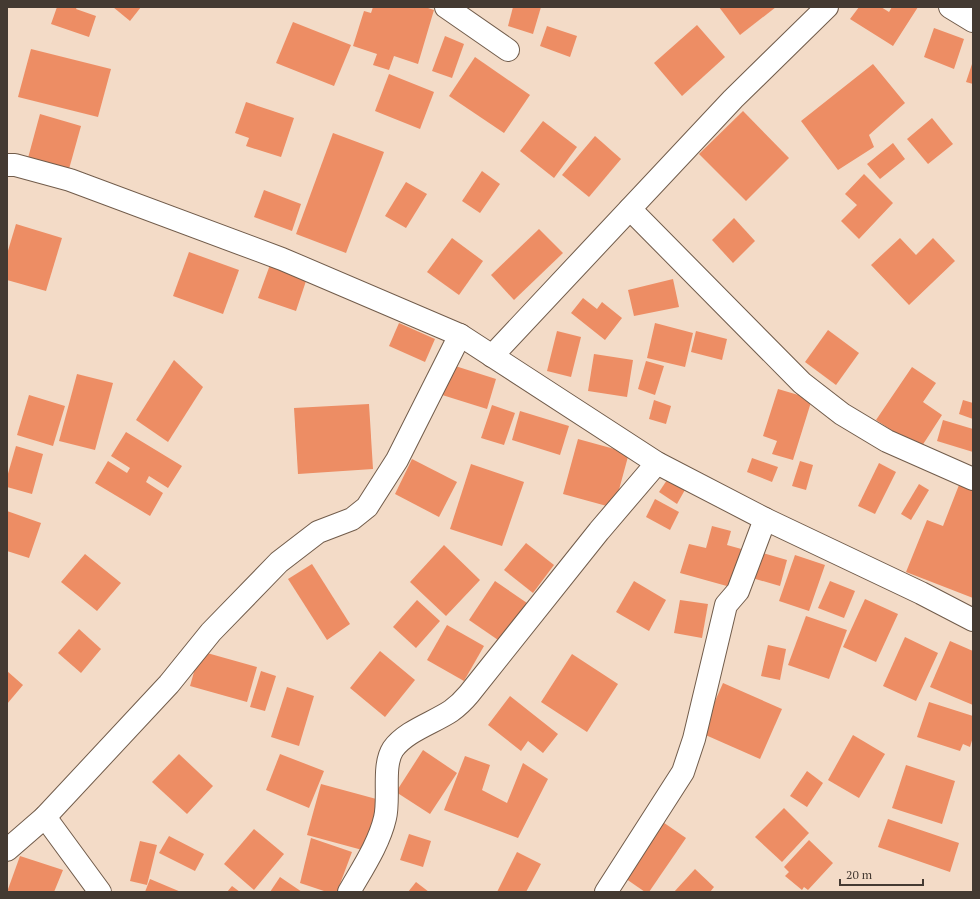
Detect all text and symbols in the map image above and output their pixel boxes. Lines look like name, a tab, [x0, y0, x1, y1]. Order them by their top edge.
scale bar	[840, 861, 923, 887]
text: 20 m	[846, 867, 873, 882]

